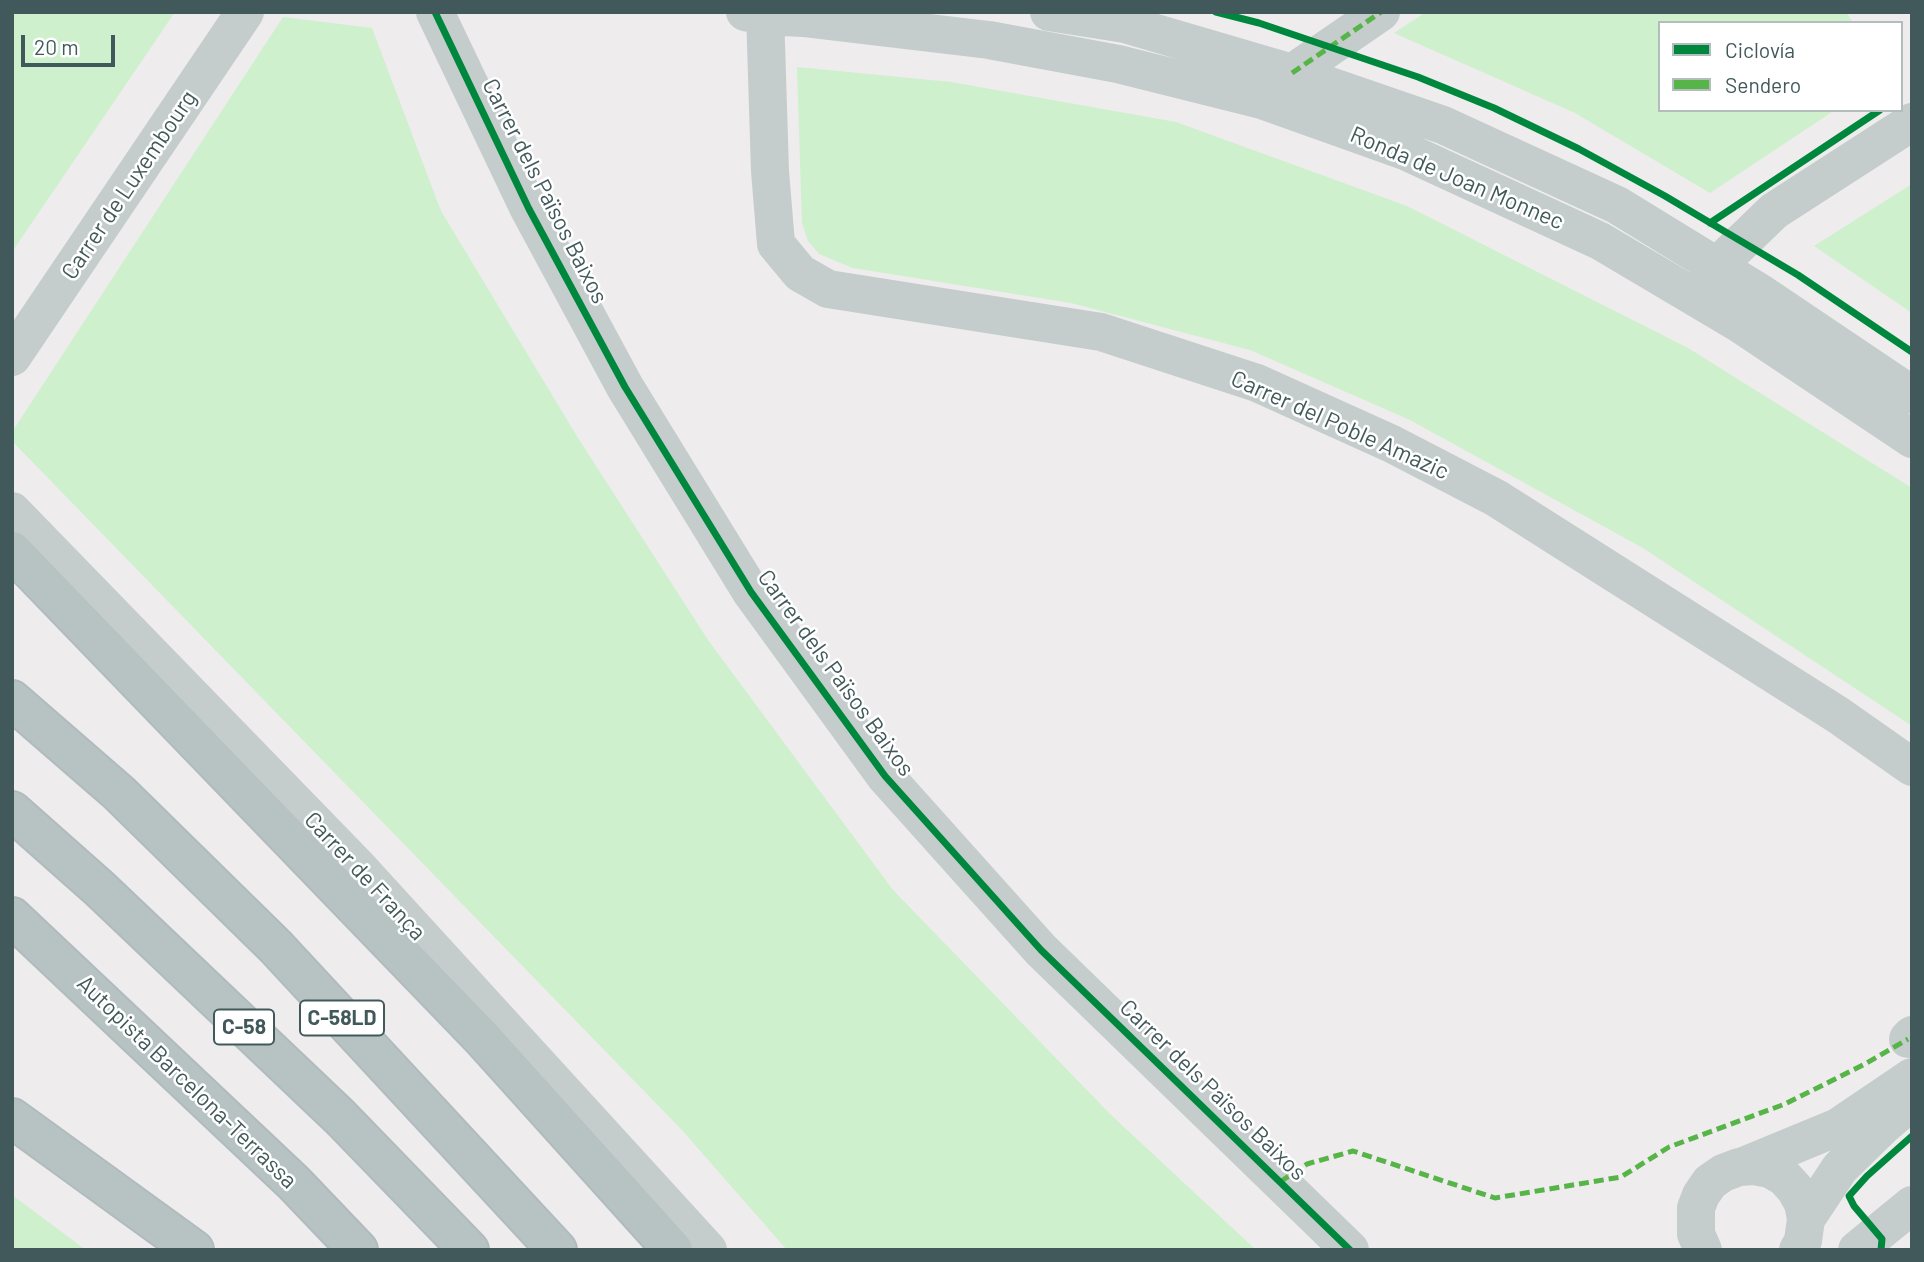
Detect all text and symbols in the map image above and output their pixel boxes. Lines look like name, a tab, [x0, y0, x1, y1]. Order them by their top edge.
scale bar	[24, 21, 119, 65]
legend	[1658, 21, 1903, 112]
text: 20 m	[34, 34, 79, 59]
text: Ciclovía	[1725, 37, 1795, 62]
text: Sendero	[1725, 72, 1801, 97]
street label: Carrer dels Països Baixos	[476, 74, 614, 308]
street label: Carrer de Luxembourg	[56, 85, 202, 285]
street label: Ronda de Joan Monnec	[1346, 120, 1568, 236]
street label: Carrer del Poble Amazic	[1227, 365, 1453, 485]
street label: Carrer dels Països Baixos	[752, 564, 920, 782]
street label: Carrer de França	[298, 806, 432, 946]
street label: Autopista Barcelona-Terrassa	[71, 970, 303, 1194]
street label: Carrer dels Països Baixos	[1114, 994, 1312, 1186]
road number: C-58LD	[300, 1000, 384, 1036]
road number: C-58	[214, 1010, 274, 1044]

